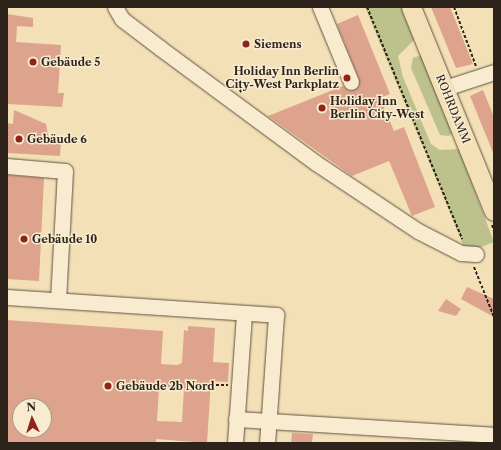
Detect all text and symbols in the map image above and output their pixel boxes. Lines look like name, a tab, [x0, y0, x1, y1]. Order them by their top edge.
place label: Siemens	[254, 37, 302, 51]
marker: Siemens	[241, 39, 251, 49]
place label: Gebäude 5	[41, 55, 100, 69]
marker: Gebäude 5	[28, 57, 38, 67]
place label: Holiday Inn Berlin City-West Parkplatz	[226, 65, 339, 91]
marker: Holiday Inn Berlin City-West Parkplatz	[342, 73, 352, 83]
street label: ROHRDAMM	[433, 73, 473, 145]
place label: Holiday Inn Berlin City-West	[330, 95, 424, 121]
marker: Holiday Inn Berlin City-West	[317, 103, 327, 113]
place label: Gebäude 6	[27, 132, 87, 146]
marker: Gebäude 6	[14, 134, 24, 144]
place label: Gebäude 10	[32, 232, 97, 246]
marker: Gebäude 10	[19, 234, 29, 244]
place label: Gebäude 2b Nord	[116, 379, 215, 393]
marker: Gebäude 2b Nord	[103, 381, 113, 391]
north arrow	[12, 398, 52, 438]
text: N	[26, 400, 36, 414]

